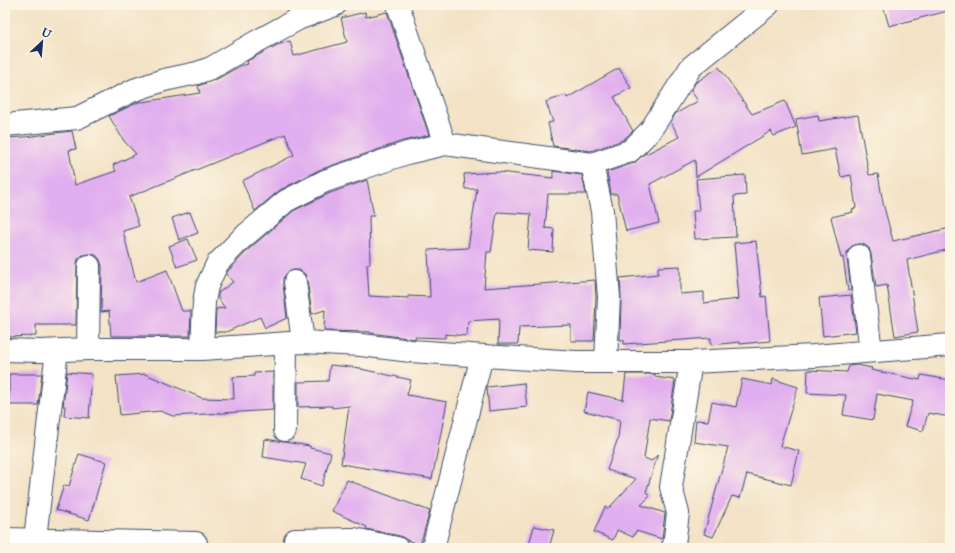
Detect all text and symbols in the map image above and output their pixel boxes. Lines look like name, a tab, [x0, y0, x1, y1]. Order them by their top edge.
north arrow	[22, 22, 62, 62]
text: U	[39, 26, 54, 42]

